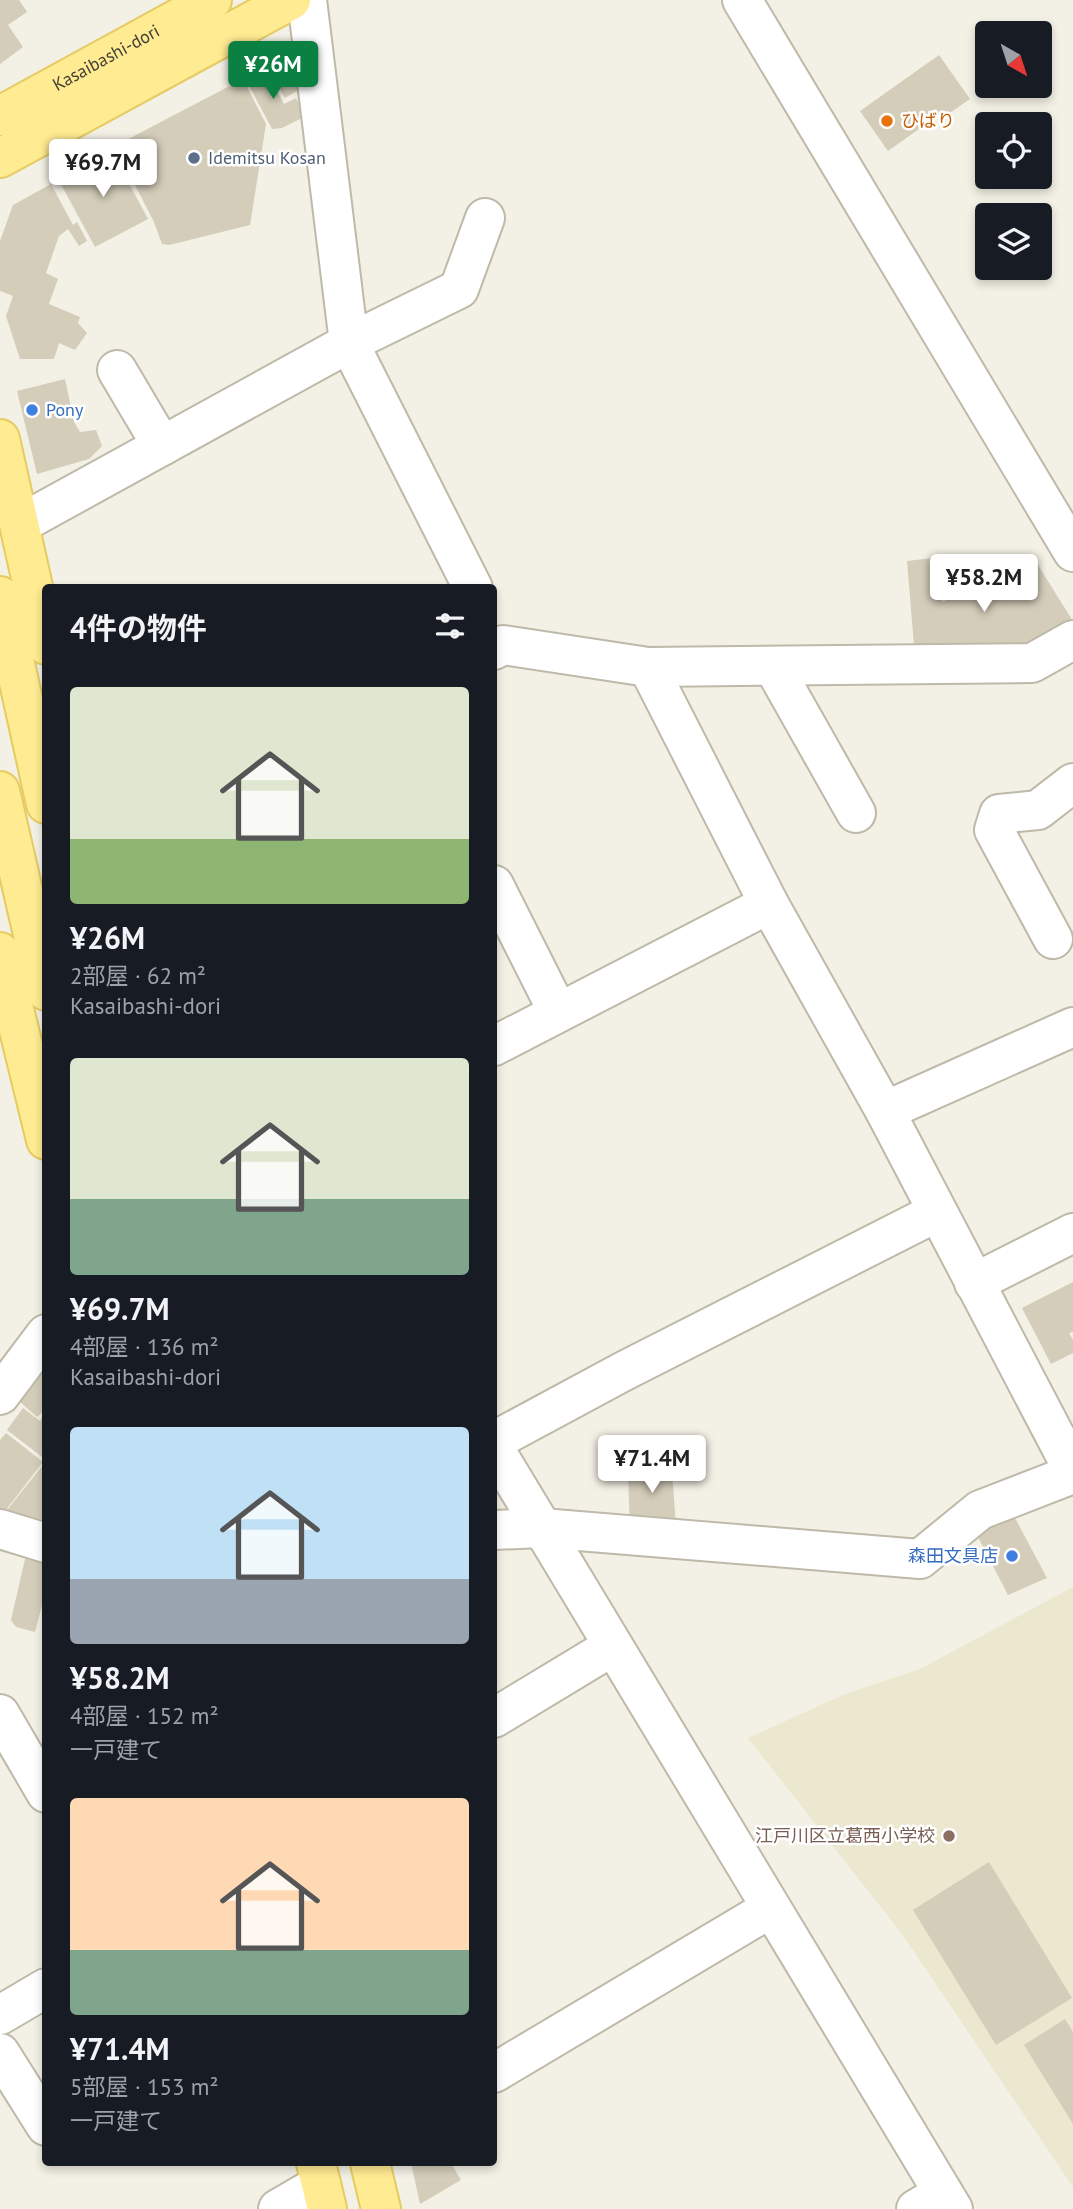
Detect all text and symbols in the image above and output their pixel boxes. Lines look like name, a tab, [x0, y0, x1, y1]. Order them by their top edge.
street label: Kasaibashi-dori	[48, 19, 163, 96]
north arrow	[975, 21, 1052, 98]
map controls	[975, 21, 1052, 280]
pin: ¥26M	[232, 42, 314, 101]
text: ¥26M	[244, 49, 302, 78]
place label: ひばり	[901, 109, 955, 132]
button: locate	[975, 112, 1052, 189]
marker: ひばり	[879, 113, 895, 129]
pin: ¥69.7M	[46, 140, 160, 199]
place label: Idemitsu Kosan	[208, 146, 326, 169]
text: ¥69.7M	[65, 147, 141, 176]
marker: Idemitsu Kosan	[186, 150, 202, 166]
button: layers	[975, 203, 1052, 280]
place label: Pony	[46, 398, 84, 421]
marker: Pony	[24, 402, 40, 418]
pin: ¥58.2M	[927, 554, 1041, 614]
text: ¥58.2M	[946, 562, 1022, 591]
icon: filters	[431, 607, 469, 645]
text: 4件の物件	[70, 608, 207, 647]
icon: home	[207, 733, 333, 859]
text: ¥26M	[70, 918, 145, 957]
text: 2部屋 · 62 m²	[70, 961, 206, 990]
text: Kasaibashi-dori	[70, 991, 221, 1020]
icon: home	[207, 1104, 333, 1230]
text: ¥69.7M	[70, 1289, 169, 1328]
text: 4部屋 · 136 m²	[70, 1332, 218, 1361]
text: Kasaibashi-dori	[70, 1362, 221, 1391]
pin: ¥71.4M	[595, 1436, 709, 1495]
text: ¥71.4M	[614, 1443, 690, 1472]
icon: home	[207, 1472, 333, 1598]
place label: 森田文具店	[908, 1544, 998, 1567]
marker: 森田文具店	[1004, 1548, 1020, 1564]
text: ¥58.2M	[70, 1658, 169, 1697]
text: 4部屋 · 152 m²	[70, 1701, 218, 1730]
text: 一戸建て	[70, 1735, 162, 1764]
place label: 江戸川区立葛西小学校	[755, 1824, 935, 1847]
marker: 江戸川区立葛西小学校	[941, 1828, 957, 1844]
icon: home	[207, 1843, 333, 1969]
text: ¥71.4M	[70, 2029, 169, 2068]
text: 5部屋 · 153 m²	[70, 2072, 218, 2101]
text: 一戸建て	[70, 2106, 162, 2135]

